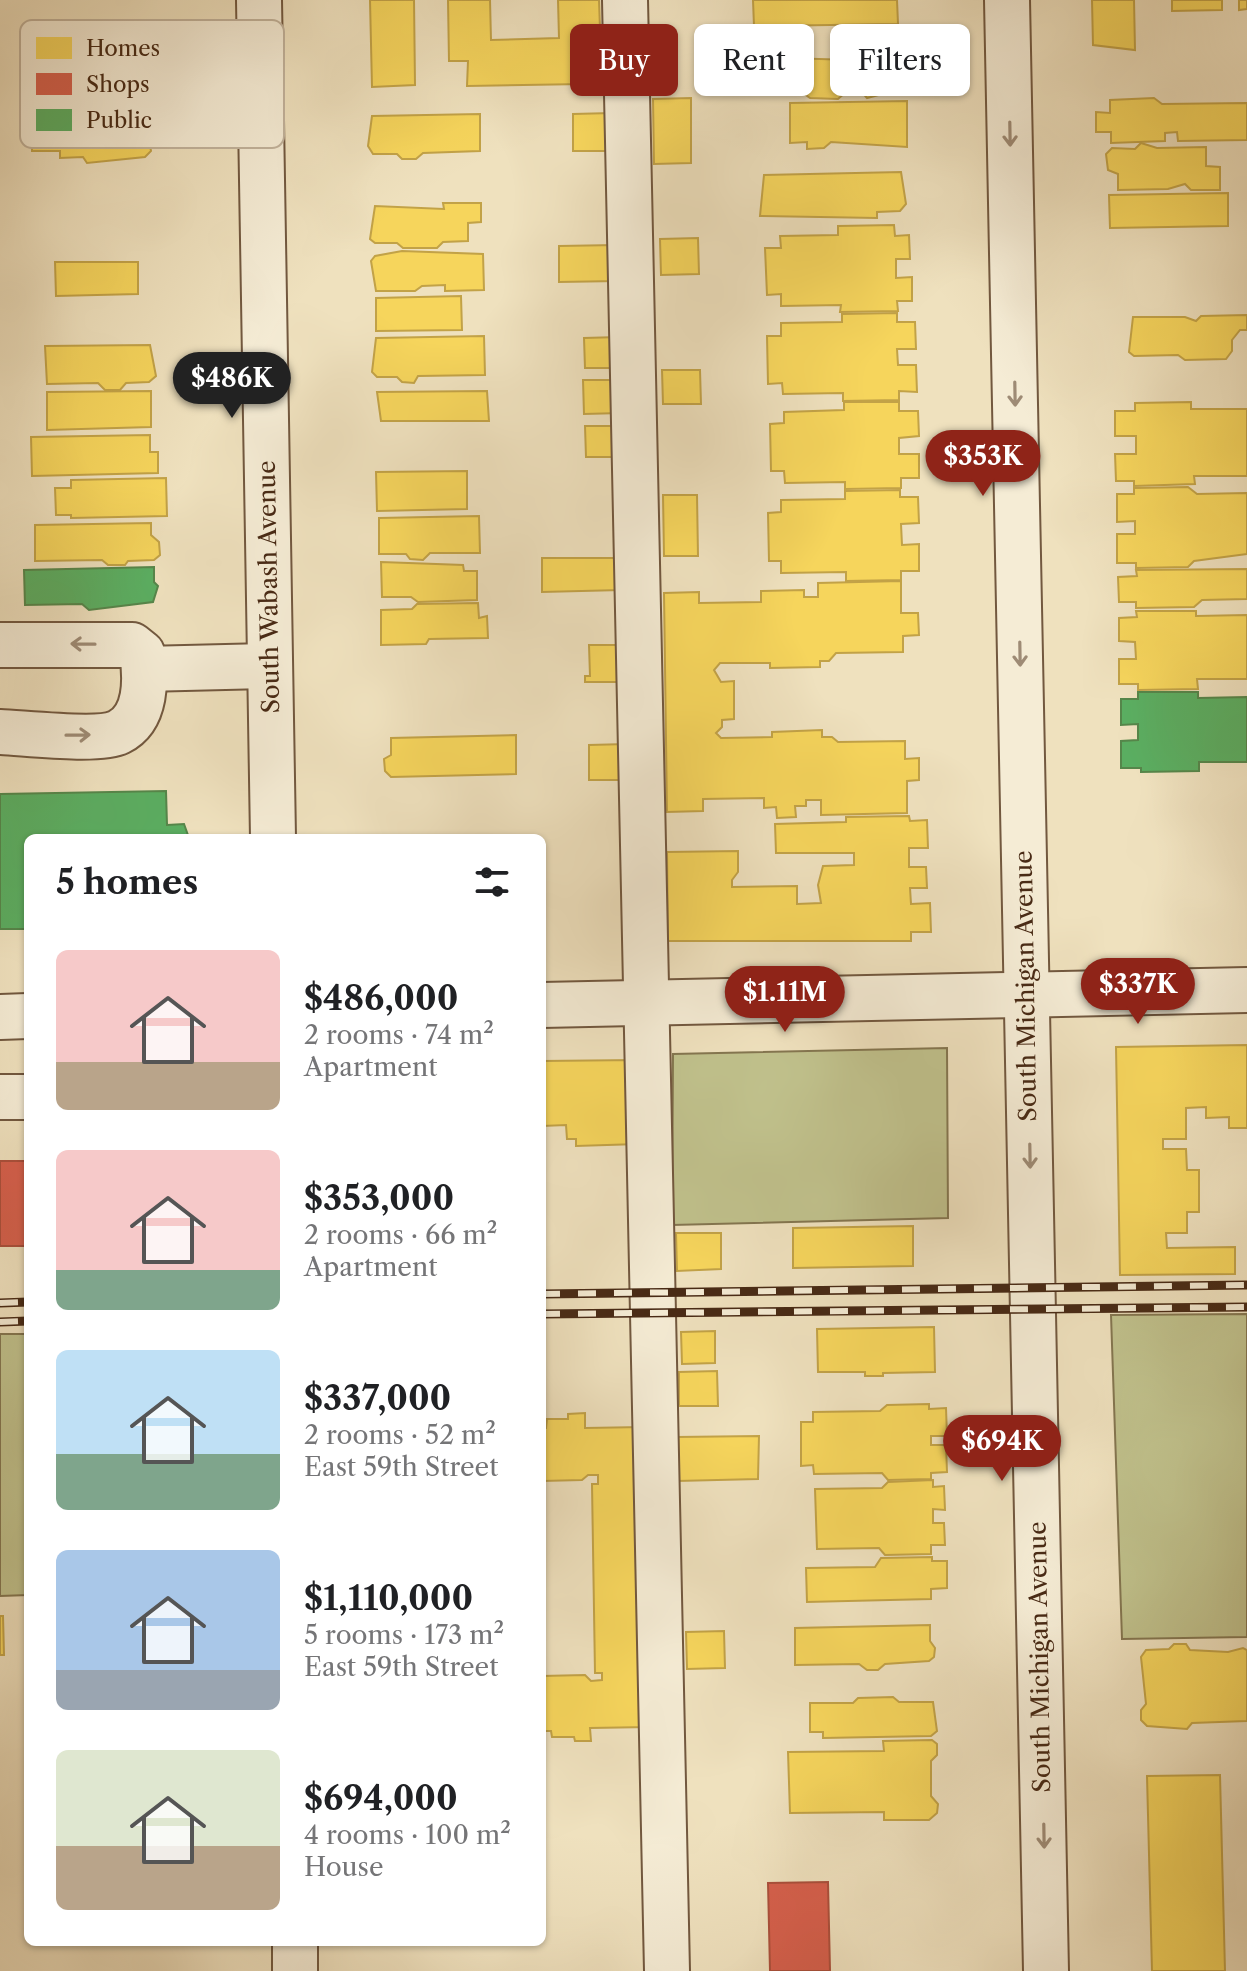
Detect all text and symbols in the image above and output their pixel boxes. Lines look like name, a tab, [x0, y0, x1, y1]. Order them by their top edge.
legend	[20, 20, 284, 148]
chip: Buy	[570, 24, 678, 96]
chip: Rent	[694, 24, 814, 96]
chip: Filters	[830, 24, 970, 96]
text: Homes	[86, 35, 160, 62]
text: Shops	[86, 71, 150, 98]
text: Public	[86, 107, 152, 134]
one-way arrow	[1002, 120, 1018, 147]
pin: $486K	[176, 352, 288, 420]
text: $486K	[191, 362, 273, 394]
one-way arrow	[1007, 380, 1023, 407]
pin: $353K	[927, 430, 1039, 498]
text: $353K	[943, 440, 1023, 472]
street label: South Wabash Avenue	[252, 460, 285, 714]
one-way arrow	[70, 637, 97, 652]
one-way arrow	[1012, 640, 1028, 667]
one-way arrow	[64, 727, 91, 743]
street label: South Michigan Avenue	[1009, 850, 1042, 1122]
icon: filters	[470, 860, 514, 904]
text: 5 homes	[56, 861, 198, 903]
pin: $337K	[1082, 958, 1194, 1026]
pin: $1.11M	[720, 966, 850, 1034]
text: $337K	[1099, 968, 1177, 1000]
text: $1.11M	[743, 976, 827, 1008]
text: $486,000	[304, 977, 458, 1019]
icon: home	[120, 982, 216, 1078]
text: 2 rooms · 74 m²	[304, 1019, 494, 1051]
text: Apartment	[304, 1051, 437, 1083]
one-way arrow	[1022, 1142, 1037, 1169]
text: $353,000	[304, 1177, 454, 1219]
icon: home	[120, 1182, 216, 1278]
text: 2 rooms · 66 m²	[304, 1219, 497, 1251]
text: Apartment	[304, 1251, 437, 1283]
text: $337,000	[304, 1377, 451, 1419]
icon: home	[120, 1382, 216, 1478]
pin: $694K	[946, 1415, 1058, 1483]
text: 2 rooms · 52 m²	[304, 1419, 496, 1451]
text: $694K	[961, 1425, 1043, 1457]
text: East 59th Street	[304, 1451, 498, 1483]
street label: South Michigan Avenue	[1023, 1521, 1056, 1793]
text: $1,110,000	[304, 1577, 473, 1619]
icon: home	[120, 1582, 216, 1678]
text: 5 rooms · 173 m²	[304, 1619, 504, 1651]
text: East 59th Street	[304, 1651, 498, 1683]
text: $694,000	[304, 1777, 458, 1819]
icon: home	[120, 1782, 216, 1878]
text: 4 rooms · 100 m²	[304, 1819, 511, 1851]
one-way arrow	[1036, 1822, 1051, 1849]
text: House	[304, 1851, 384, 1883]

